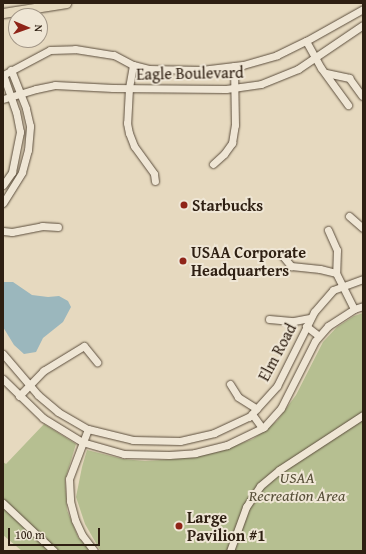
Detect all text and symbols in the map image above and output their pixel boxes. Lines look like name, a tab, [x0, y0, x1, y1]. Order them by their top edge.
north arrow	[8, 8, 48, 48]
text: N	[31, 24, 47, 32]
street label: Eagle Boulevard	[136, 62, 244, 84]
place label: Starbucks	[192, 195, 263, 215]
marker: Starbucks	[179, 200, 189, 210]
place label: USAA Corporate Headquarters	[191, 242, 306, 280]
marker: USAA Corporate Headquarters	[178, 256, 188, 266]
street label: Elm Road	[254, 320, 300, 384]
park label: USAA Recreation Area	[249, 467, 345, 505]
place label: Large Pavilion #1	[187, 507, 265, 545]
scale bar	[10, 520, 102, 546]
marker: Large Pavilion #1	[174, 521, 184, 531]
text: 100 m	[15, 526, 45, 543]

